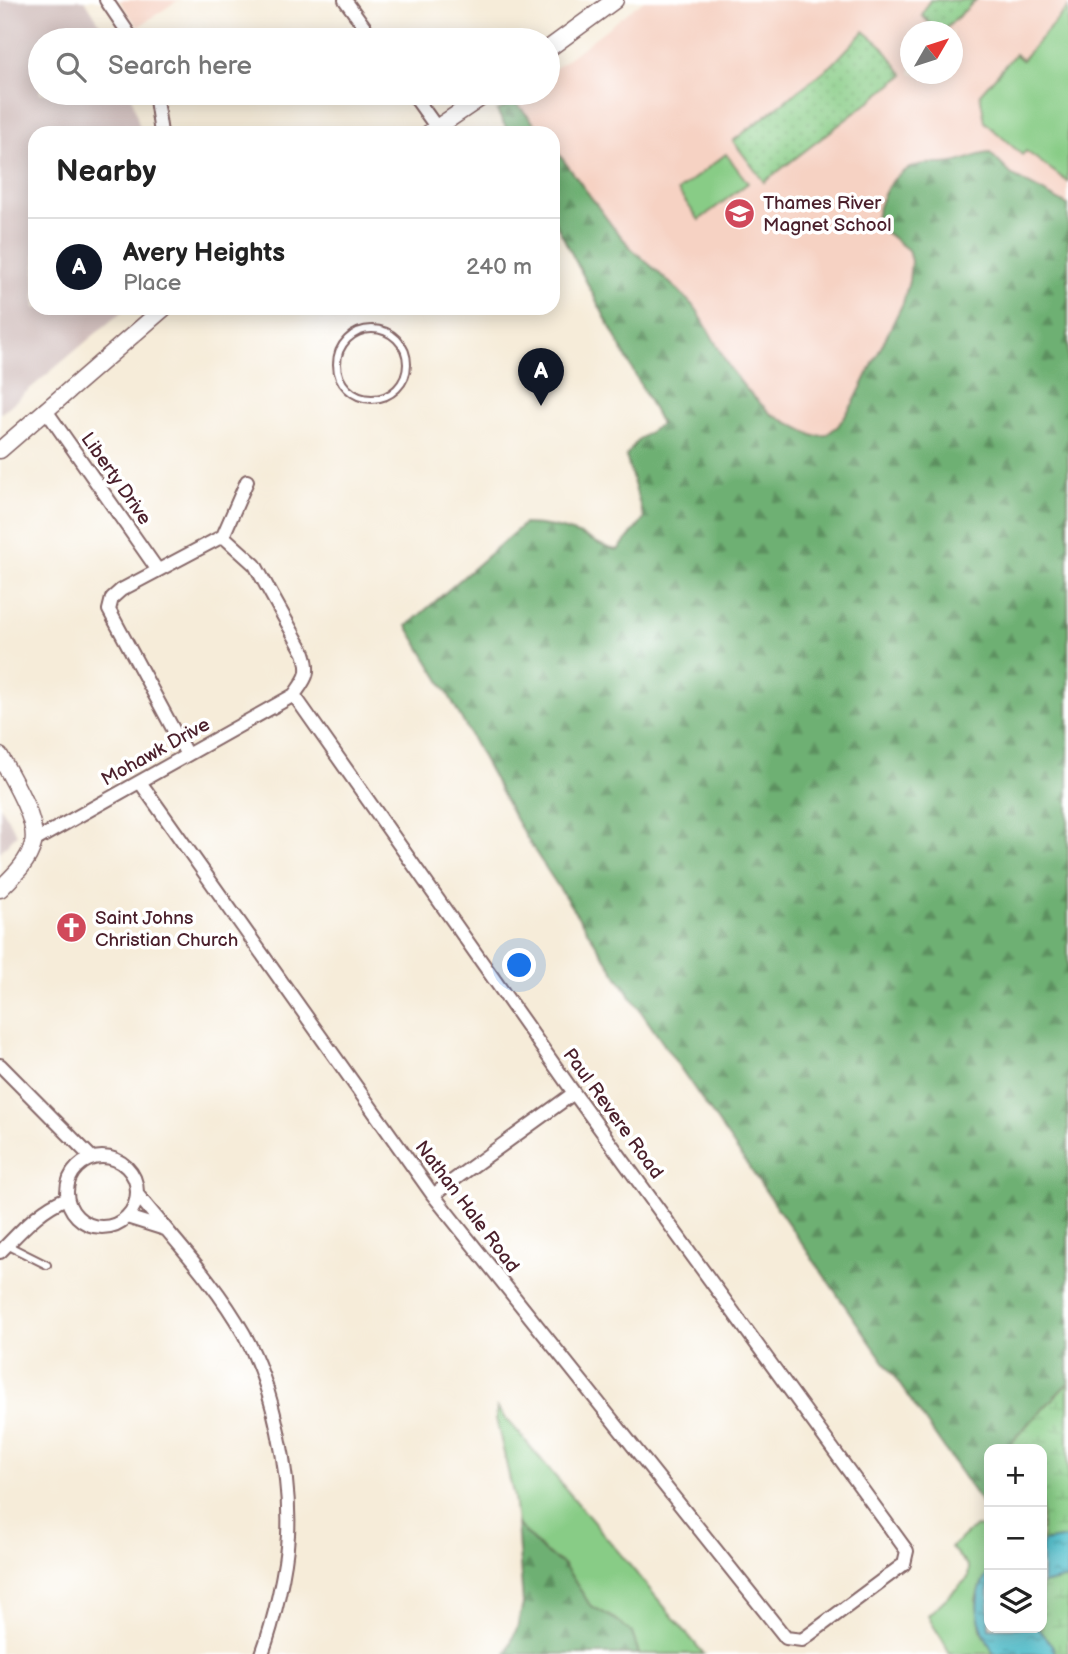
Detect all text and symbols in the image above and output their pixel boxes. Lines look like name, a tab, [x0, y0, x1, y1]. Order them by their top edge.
north arrow	[900, 21, 963, 84]
search box	[28, 28, 560, 105]
icon: search	[52, 48, 90, 86]
text: Search here	[108, 51, 252, 82]
text: Nearby	[56, 154, 156, 190]
place label: Thames River Magnet School	[763, 192, 892, 237]
school or university icon: Thames River Magnet School	[723, 196, 757, 230]
text: Avery Heights	[123, 238, 285, 269]
text: A	[72, 253, 86, 281]
text: 240 m	[466, 253, 532, 281]
text: Place	[123, 269, 181, 297]
pin: A	[518, 348, 564, 406]
street label: Liberty Drive	[76, 428, 156, 529]
street label: Mohawk Drive	[98, 713, 214, 792]
place label: Saint Johns Christian Church	[95, 907, 238, 952]
church icon: Saint Johns Christian Church	[55, 911, 89, 945]
your location	[502, 948, 536, 982]
street label: Paul Revere Road	[558, 1044, 668, 1184]
street label: Nathan Hale Road	[410, 1136, 524, 1277]
map controls	[984, 1444, 1047, 1633]
button: +	[984, 1444, 1047, 1507]
button: −	[984, 1507, 1047, 1570]
button: layers	[984, 1570, 1047, 1633]

